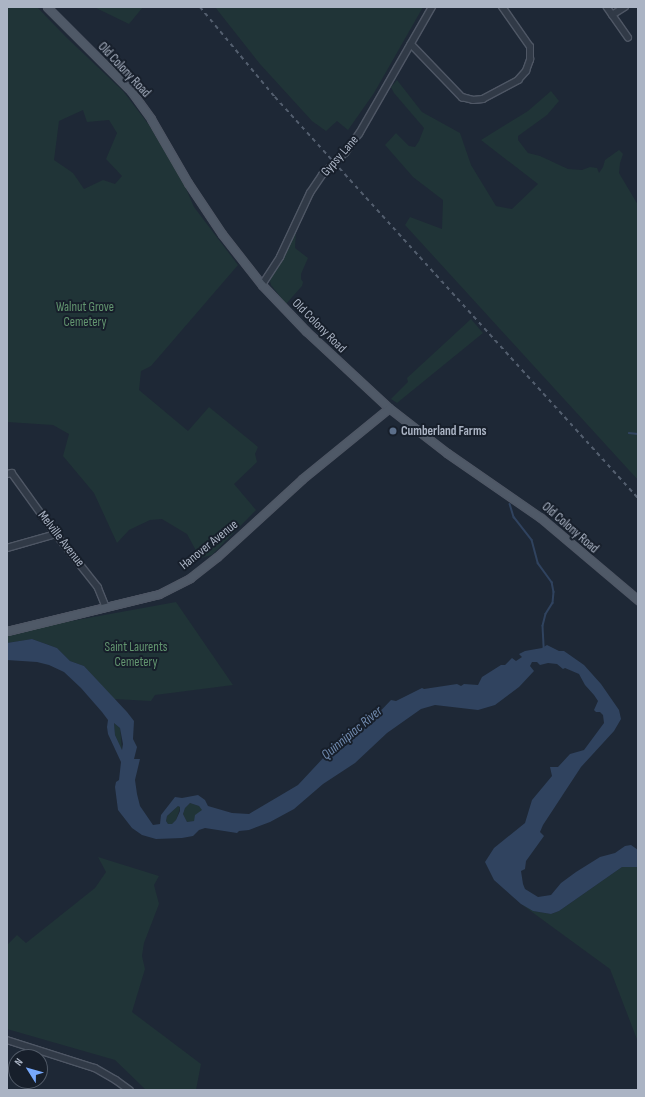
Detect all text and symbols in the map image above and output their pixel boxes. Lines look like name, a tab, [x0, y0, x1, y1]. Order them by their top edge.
street label: Old Colony Road	[94, 39, 154, 101]
street label: Gypsy Lane	[318, 132, 362, 180]
street label: Old Colony Road	[289, 296, 349, 356]
park label: Walnut Grove Cemetery	[56, 300, 114, 331]
place label: Cumberland Farms	[401, 423, 486, 439]
marker: Cumberland Farms	[388, 426, 398, 436]
street label: Old Colony Road	[538, 499, 602, 557]
street label: Melville Avenue	[34, 508, 88, 570]
street label: Hanover Avenue	[177, 517, 241, 573]
park label: Saint Laurents Cemetery	[105, 640, 167, 671]
water label: Quinnipiac River	[318, 703, 386, 763]
north arrow	[8, 1049, 48, 1089]
text: N	[12, 1056, 26, 1068]

